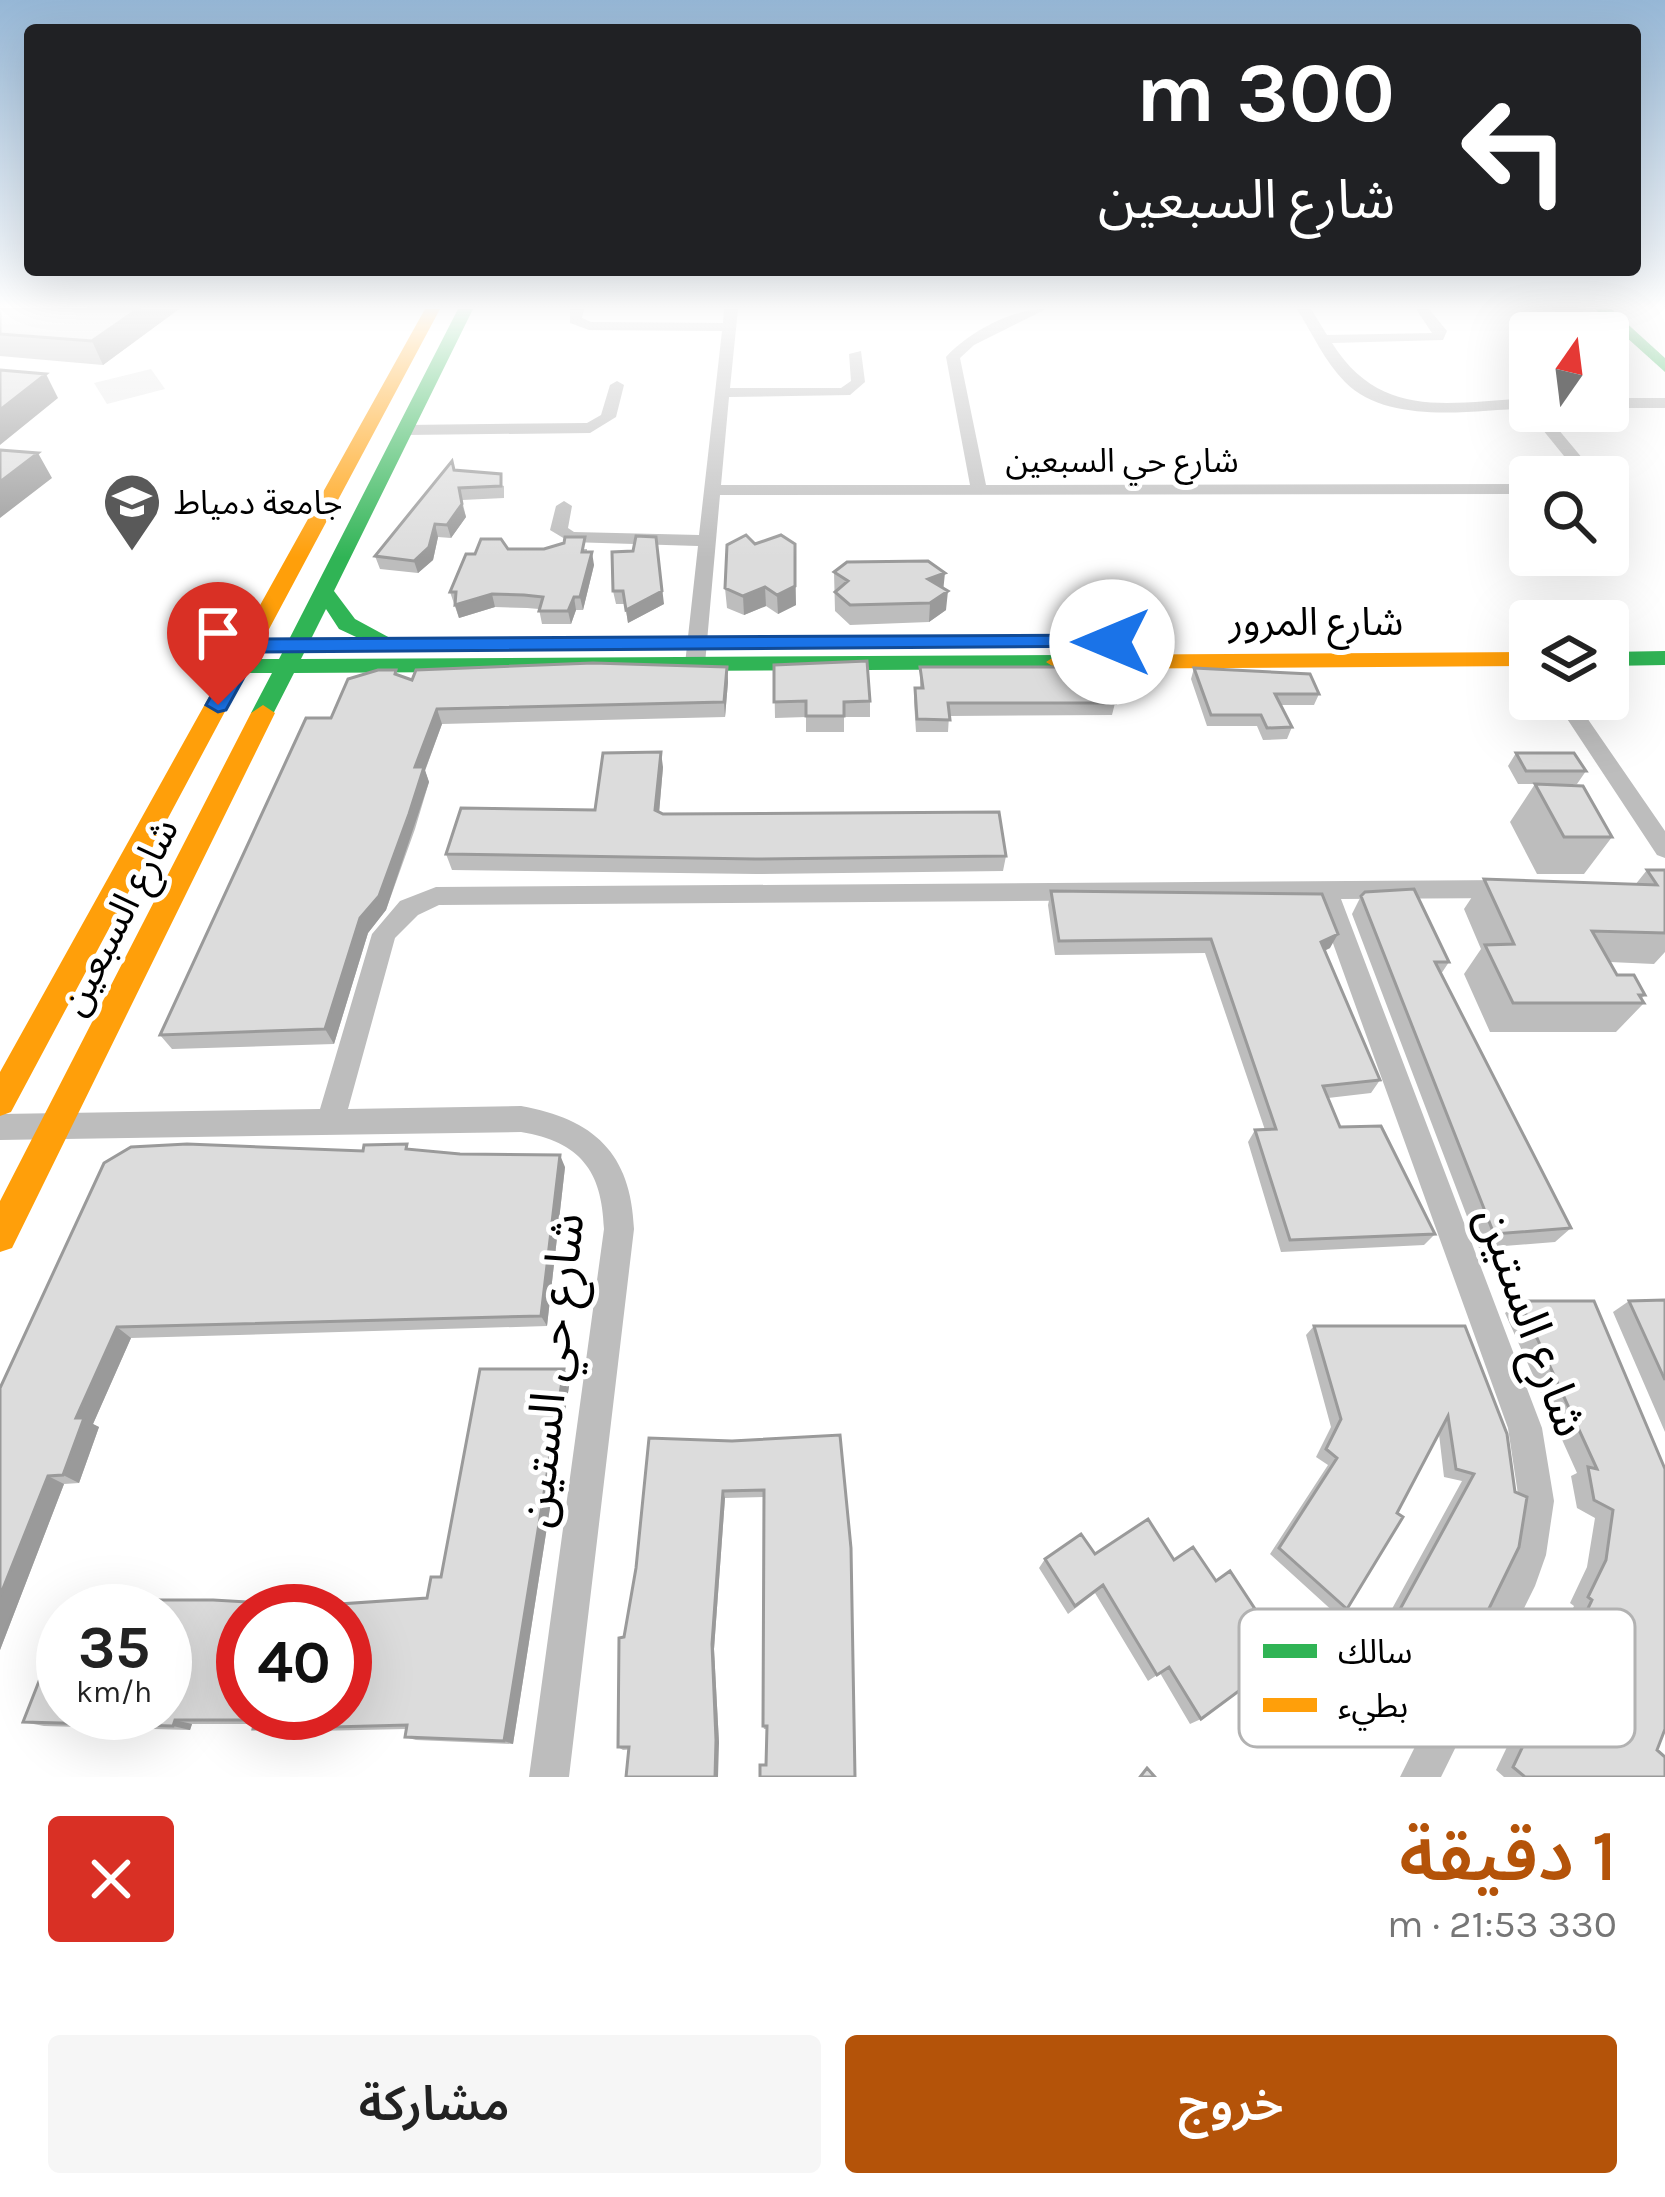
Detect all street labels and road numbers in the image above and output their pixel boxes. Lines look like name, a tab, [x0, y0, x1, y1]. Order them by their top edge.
street label: شارع حي السبعين	[1005, 442, 1239, 486]
street label: شارع المرور	[1228, 599, 1403, 650]
street label: شارع السبعين	[50, 810, 193, 1025]
street label: شارع الستين	[1458, 1199, 1600, 1446]
street label: شارع حي الستين	[507, 1210, 603, 1531]

